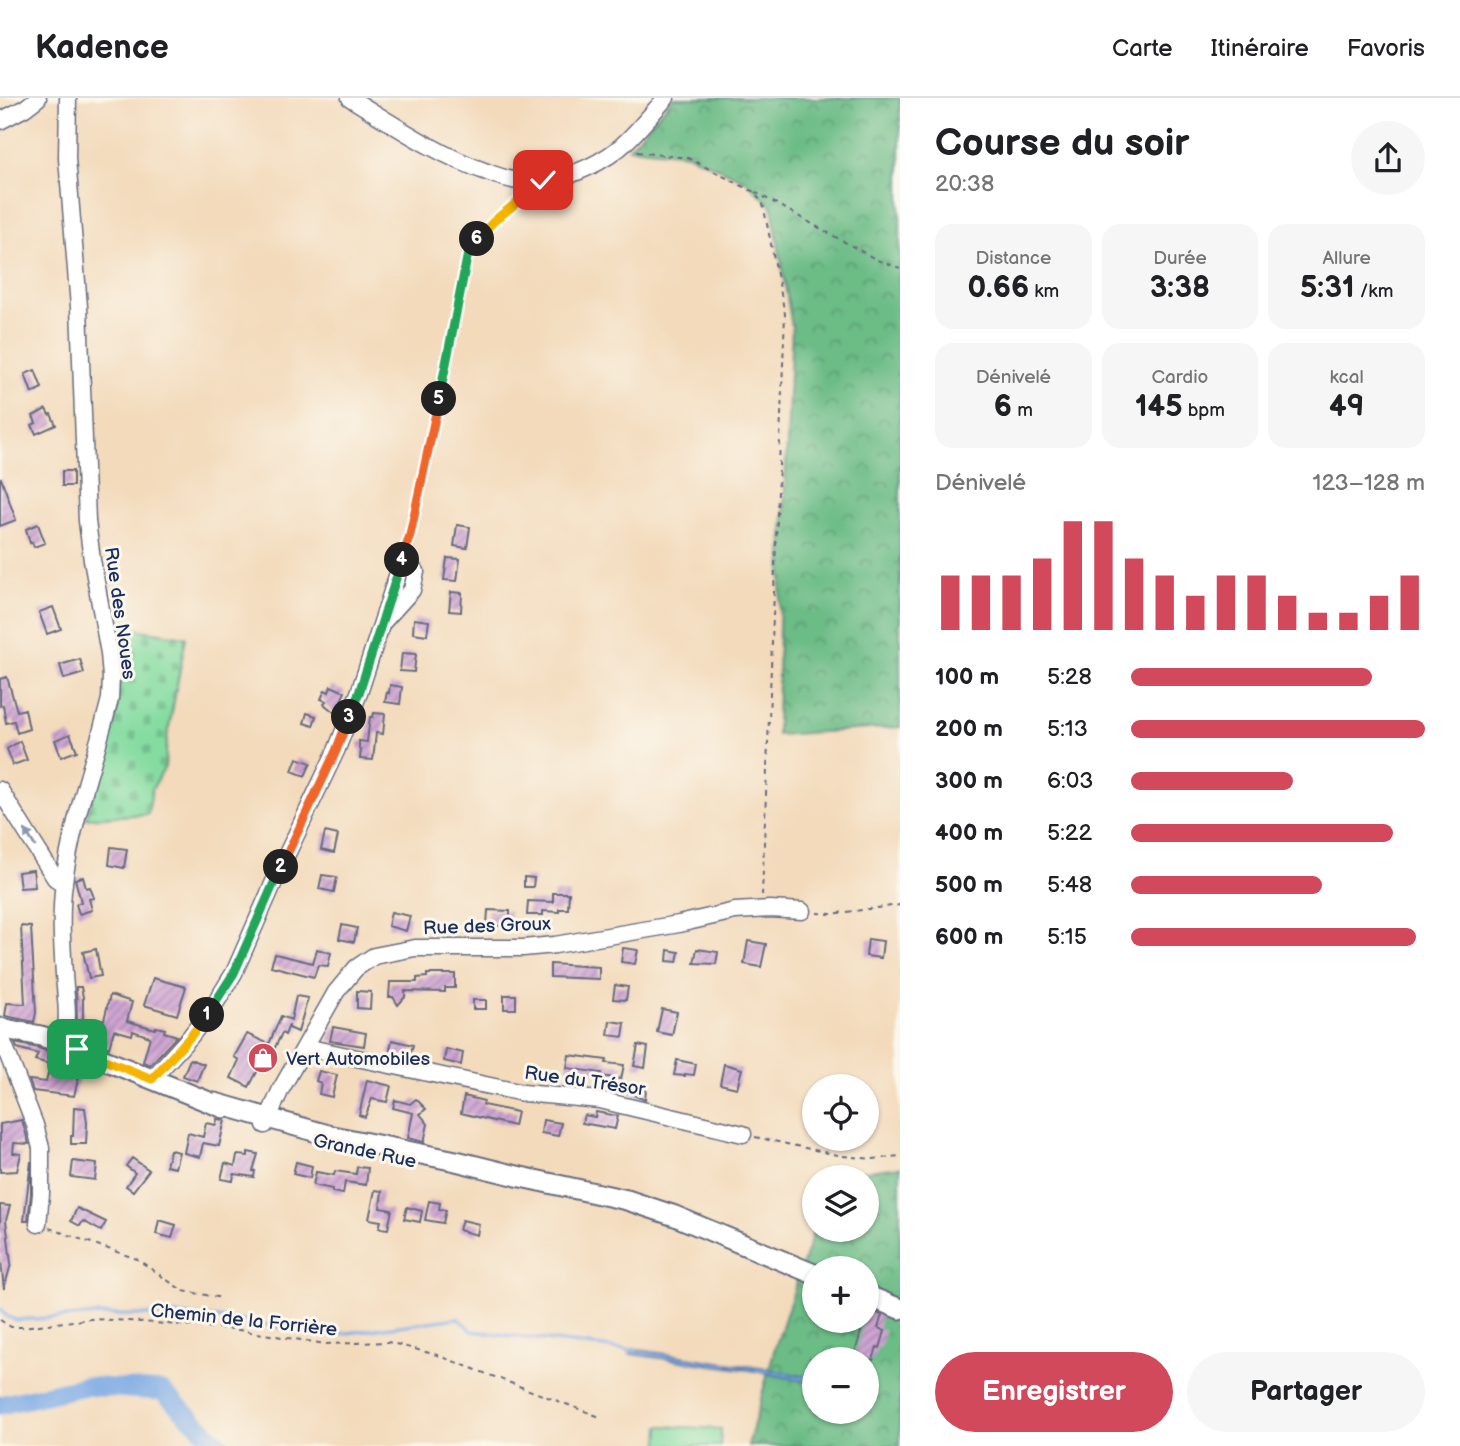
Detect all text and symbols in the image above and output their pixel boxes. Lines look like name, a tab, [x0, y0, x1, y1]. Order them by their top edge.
text: Kadence	[35, 28, 169, 68]
text: Carte	[1112, 34, 1173, 63]
text: Itinéraire	[1211, 34, 1309, 63]
text: Favoris	[1347, 34, 1425, 63]
text: Course du soir	[935, 121, 1190, 166]
button: share	[1351, 121, 1425, 195]
pin	[513, 150, 573, 210]
icon: check	[524, 161, 562, 199]
text: 20:38	[935, 170, 994, 198]
pin: 6	[460, 222, 494, 256]
text: 6	[471, 227, 482, 250]
text: Distance	[975, 247, 1051, 270]
text: Durée	[1153, 247, 1207, 270]
text: Allure	[1322, 247, 1371, 270]
text: 0.66	[967, 270, 1029, 306]
text: 3:38	[1150, 270, 1210, 306]
text: 5:31	[1300, 270, 1355, 306]
text: km	[1029, 280, 1059, 303]
text: /km	[1355, 280, 1393, 303]
text: Dénivelé	[976, 366, 1051, 389]
text: Cardio	[1152, 366, 1208, 389]
text: kcal	[1330, 366, 1364, 389]
pin: 5	[422, 382, 457, 416]
text: 5	[433, 387, 444, 410]
text: 6	[994, 389, 1012, 425]
text: 145	[1135, 389, 1183, 425]
text: 49	[1329, 389, 1364, 425]
text: m	[1012, 399, 1033, 422]
text: bpm	[1183, 399, 1225, 422]
text: Dénivelé	[935, 469, 1026, 497]
text: 123–128 m	[1313, 469, 1425, 497]
pin: 4	[384, 542, 420, 578]
street label: Rue des Noues	[99, 546, 140, 681]
text: 4	[396, 548, 407, 571]
text: 100 m	[935, 663, 999, 691]
text: 5:28	[1047, 663, 1092, 691]
pin: 3	[332, 700, 366, 734]
text: 3	[343, 705, 354, 728]
text: 200 m	[935, 715, 1003, 743]
text: 5:13	[1047, 715, 1088, 743]
text: 300 m	[935, 767, 1003, 795]
text: 6:03	[1047, 767, 1093, 795]
text: 400 m	[935, 819, 1003, 847]
text: 5:22	[1047, 819, 1092, 847]
one-way arrow	[24, 829, 37, 848]
pin: 2	[264, 850, 298, 884]
text: 2	[275, 855, 286, 878]
text: 500 m	[935, 871, 1003, 899]
text: 5:48	[1047, 871, 1092, 899]
street label: Rue des Groux	[423, 913, 552, 940]
text: 600 m	[935, 923, 1003, 951]
text: 5:15	[1047, 923, 1087, 951]
pin: 1	[190, 998, 224, 1032]
text: 1	[203, 1003, 211, 1026]
pin	[47, 1019, 107, 1079]
icon: arrive	[58, 1030, 96, 1068]
shop icon: Vert Automobiles	[246, 1041, 280, 1075]
place label: Vert Automobiles	[286, 1048, 430, 1071]
street label: Rue du Trésor	[523, 1062, 648, 1102]
map controls	[802, 1074, 879, 1424]
button: locate	[802, 1074, 879, 1151]
street label: Grande Rue	[311, 1129, 418, 1174]
button: layers	[802, 1165, 879, 1242]
button: +	[802, 1256, 879, 1333]
street label: Chemin de la Forrière	[149, 1299, 338, 1342]
button: −	[802, 1347, 879, 1424]
button: Enregistrer	[935, 1352, 1173, 1432]
button: Partager	[1187, 1352, 1425, 1432]

